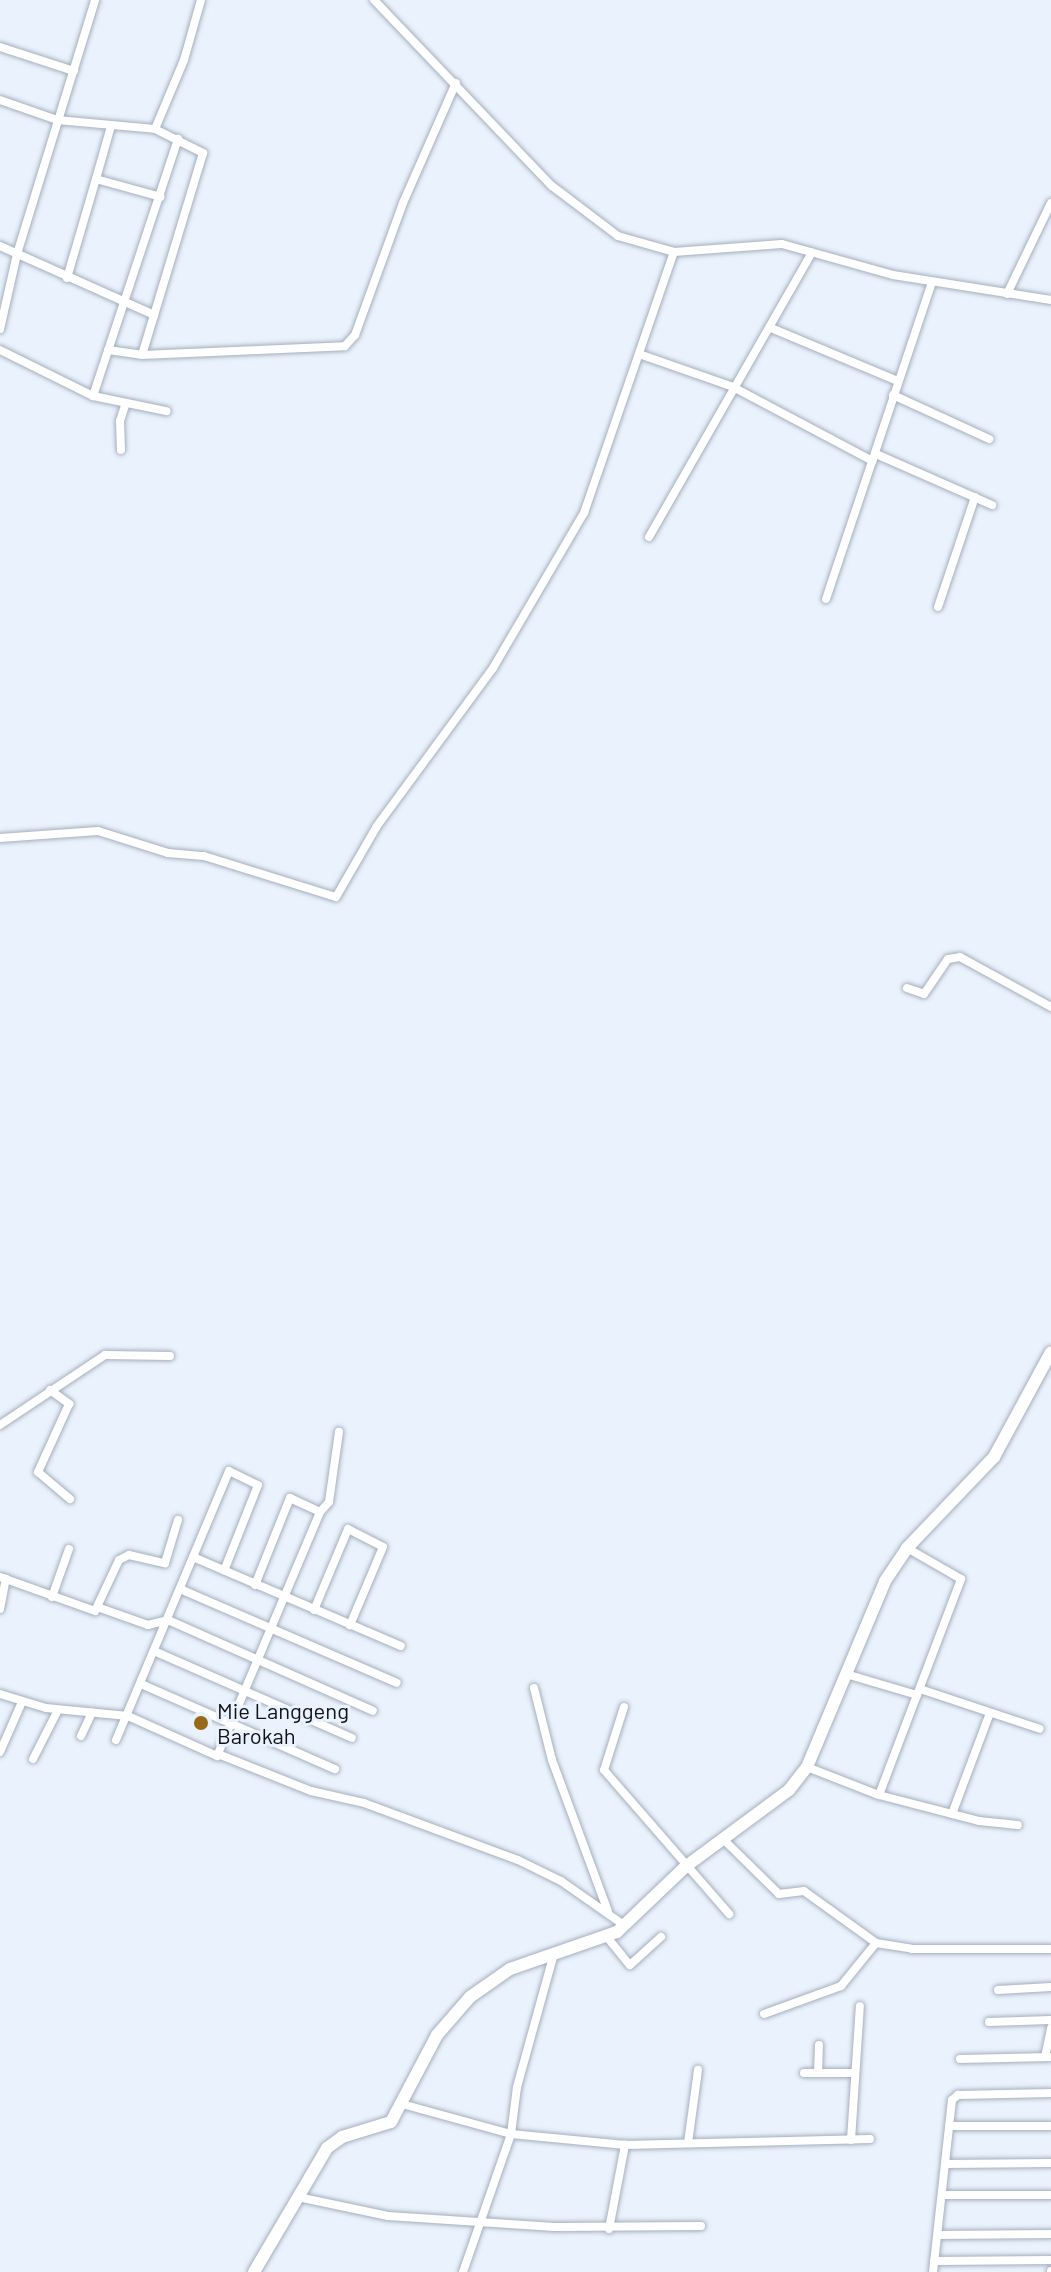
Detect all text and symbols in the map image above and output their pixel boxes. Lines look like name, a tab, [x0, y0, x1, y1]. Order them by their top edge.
place label: Mie Langgeng Barokah	[217, 1697, 349, 1748]
marker: Mie Langgeng Barokah	[192, 1714, 210, 1732]

